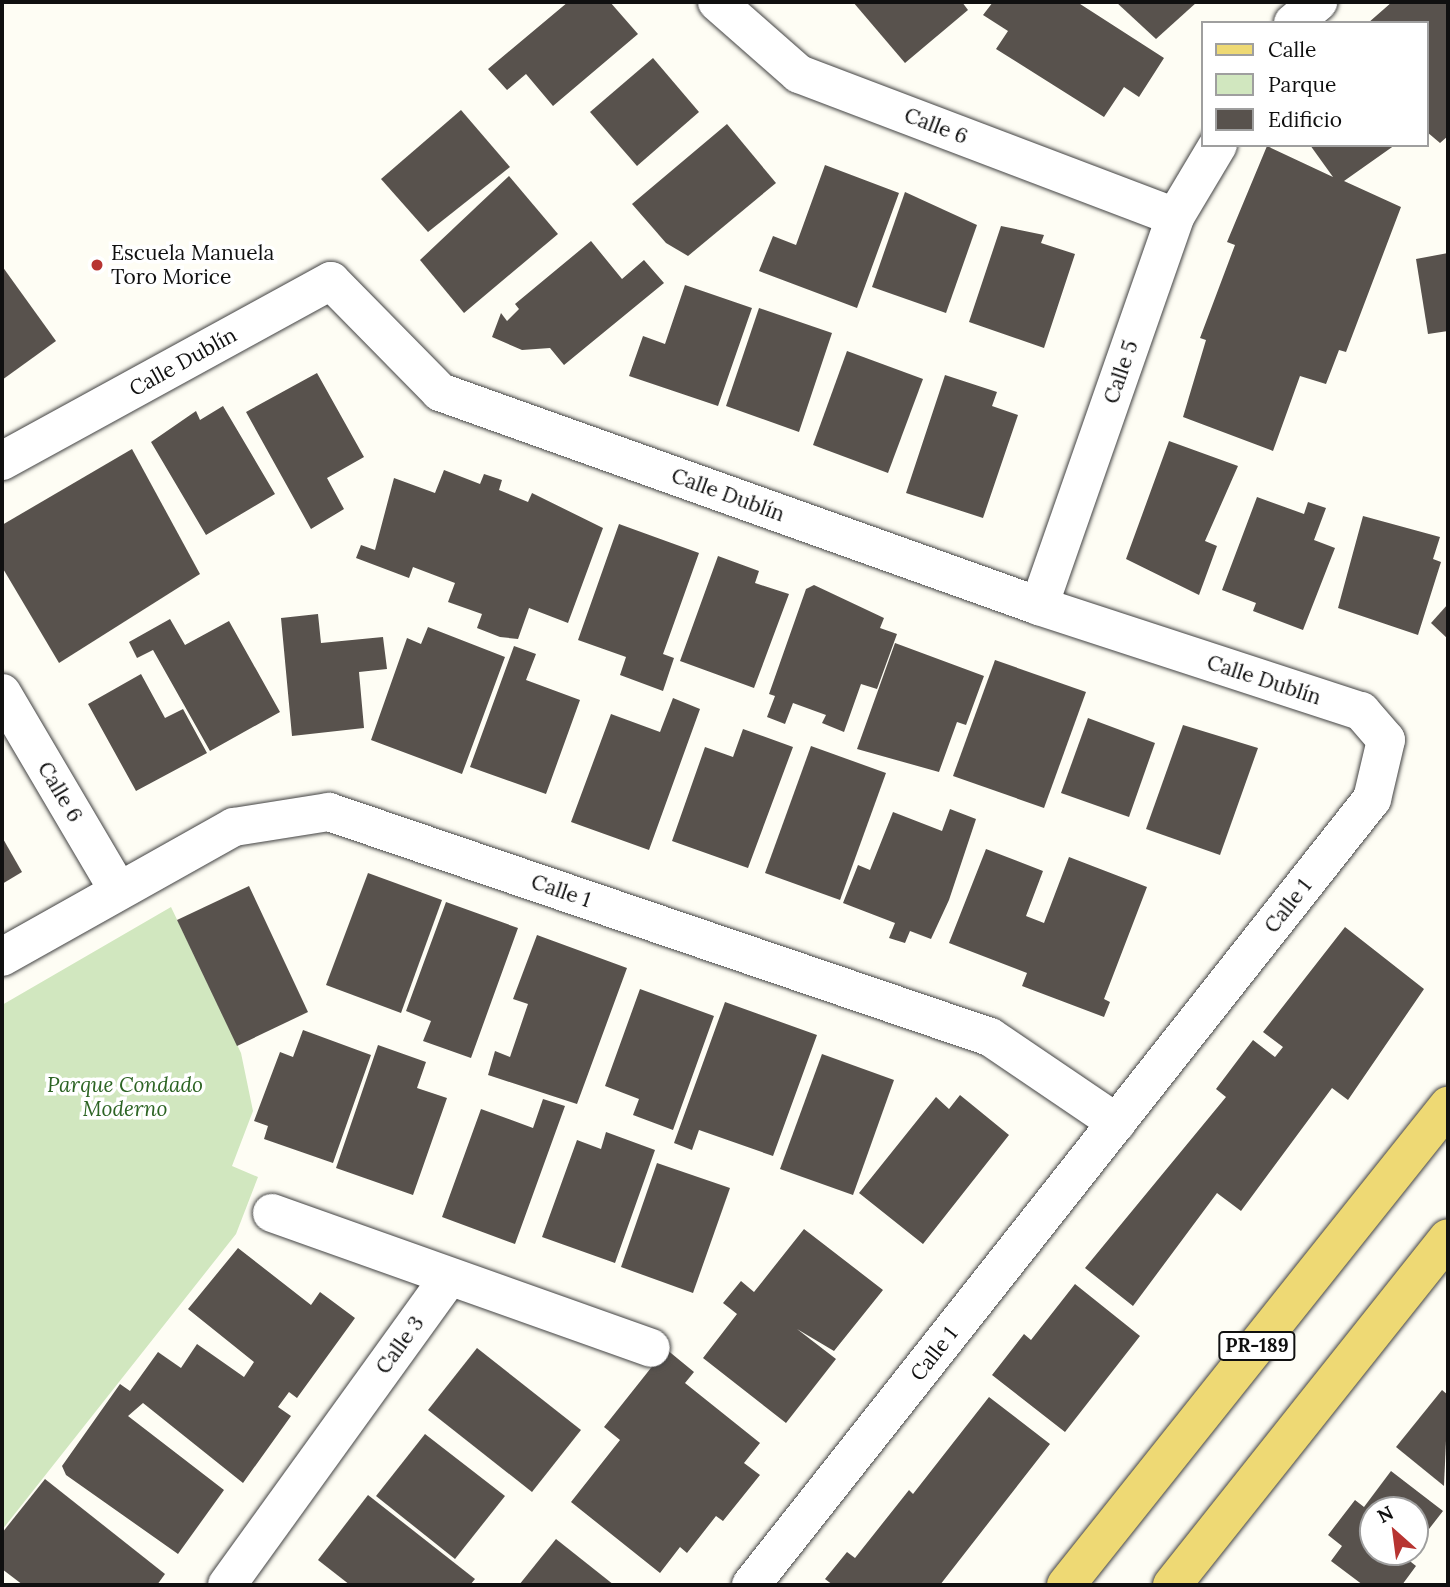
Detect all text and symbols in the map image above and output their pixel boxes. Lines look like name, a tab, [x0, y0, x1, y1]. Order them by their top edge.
legend	[1202, 21, 1429, 147]
text: Calle	[1268, 36, 1316, 63]
text: Parque	[1268, 71, 1336, 98]
street label: Calle 6	[901, 102, 971, 150]
text: Edificio	[1268, 106, 1342, 133]
place label: Escuela Manuela Toro Morice	[111, 240, 274, 290]
marker: Escuela Manuela Toro Morice	[89, 257, 105, 273]
street label: Calle Dublín	[125, 322, 241, 402]
street label: Calle 5	[1098, 337, 1144, 407]
street label: Calle Dublín	[668, 463, 788, 527]
street label: Calle Dublín	[1204, 650, 1324, 710]
street label: Calle 6	[32, 757, 88, 827]
street label: Calle 1	[528, 869, 594, 913]
street label: Calle 1	[1259, 874, 1317, 938]
park label: Parque Condado Moderno	[47, 1072, 203, 1122]
street label: Calle 3	[371, 1311, 429, 1379]
street label: Calle 1	[905, 1322, 963, 1386]
road number: PR-189	[1217, 1330, 1297, 1362]
north arrow	[1359, 1496, 1429, 1566]
text: N	[1373, 1500, 1397, 1528]

